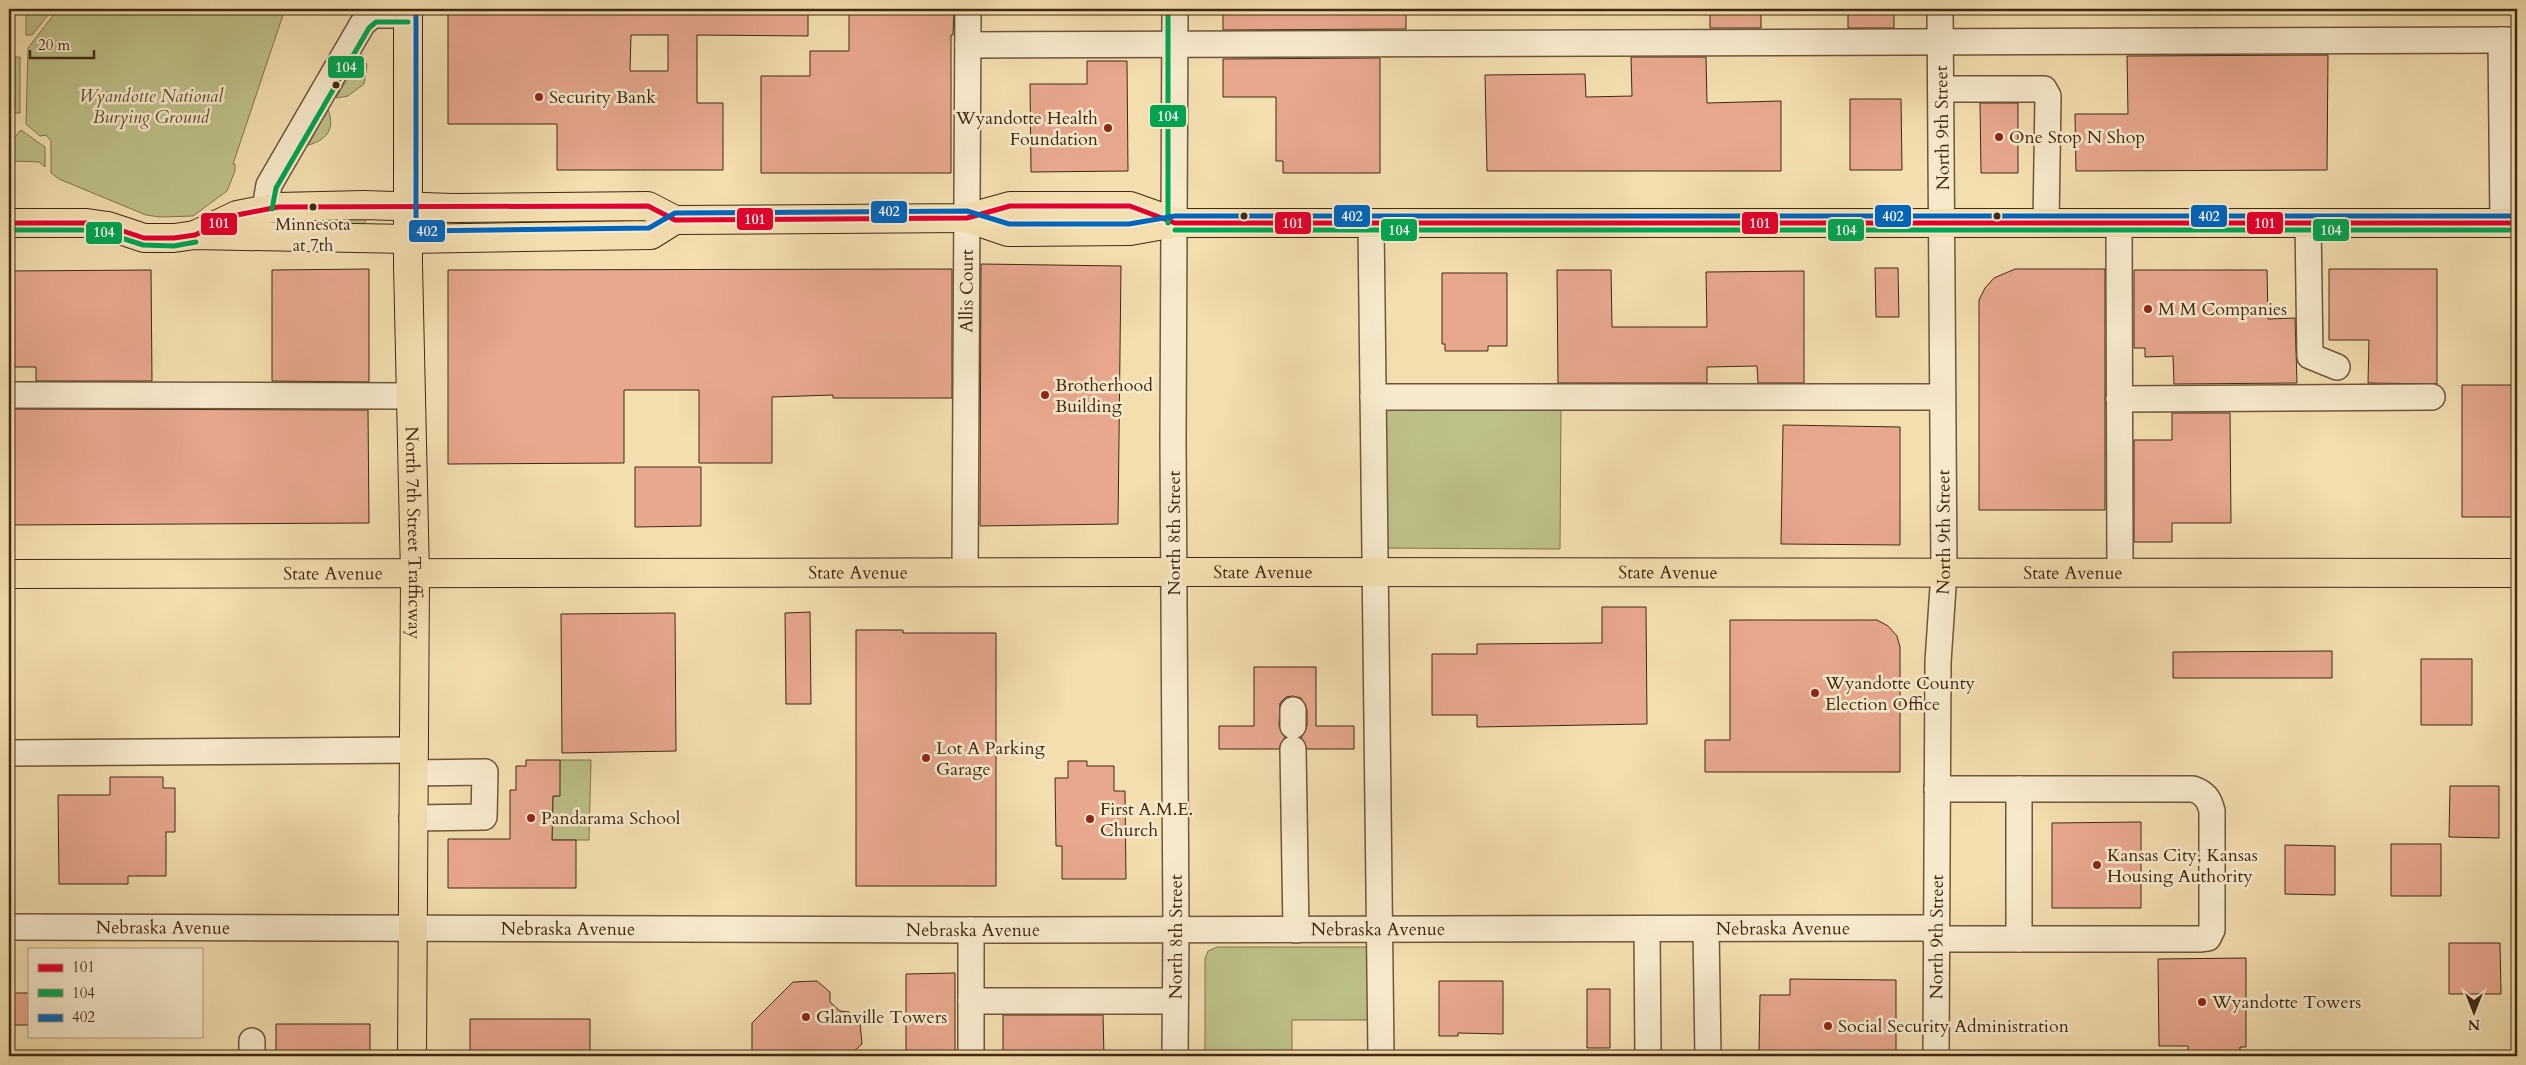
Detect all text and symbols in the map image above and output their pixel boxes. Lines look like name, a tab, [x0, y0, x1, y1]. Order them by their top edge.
scale bar	[30, 28, 94, 60]
text: 20 m	[38, 35, 70, 55]
line badge: 104	[327, 55, 365, 79]
text: 104	[335, 58, 357, 77]
street label: North 9th Street	[1929, 65, 1956, 191]
unlabelled marker	[331, 80, 341, 90]
park label: Wyandotte National Burying Ground	[79, 84, 224, 130]
place label: Security Bank	[549, 85, 656, 110]
marker: Security Bank	[533, 91, 545, 103]
line badge: 104	[1149, 104, 1187, 128]
place label: Wyandotte Health Foundation	[955, 106, 1099, 152]
text: 104	[1157, 107, 1179, 126]
marker: Wyandotte Health Foundation	[1102, 122, 1114, 134]
place label: One Stop N Shop	[2009, 125, 2145, 150]
marker: One Stop N Shop	[1993, 131, 2005, 143]
line badge: 402	[870, 200, 908, 224]
marker: Minnesota at 7th	[308, 202, 318, 212]
text: 402	[878, 202, 900, 221]
line badge: 402	[1333, 204, 1371, 228]
line badge: 402	[1874, 204, 1912, 228]
line badge: 402	[2190, 204, 2228, 228]
line badge: 101	[736, 207, 774, 231]
text: 402	[1341, 207, 1363, 226]
text: 402	[1882, 207, 1904, 226]
text: 402	[2198, 207, 2220, 226]
text: 101	[744, 210, 766, 229]
unlabelled marker	[1239, 211, 1249, 221]
line badge: 101	[1274, 211, 1312, 235]
line badge: 101	[1741, 211, 1779, 235]
unlabelled marker	[1992, 211, 2002, 221]
line badge: 101	[2246, 211, 2284, 235]
line badge: 101	[200, 212, 238, 236]
place label: Minnesota at 7th	[275, 213, 351, 257]
text: 101	[208, 214, 230, 233]
text: 101	[1282, 214, 1304, 233]
text: 101	[1749, 214, 1771, 233]
text: 101	[2254, 214, 2276, 233]
line badge: 104	[1380, 218, 1418, 242]
line badge: 104	[1827, 218, 1865, 242]
line badge: 104	[2312, 218, 2350, 242]
line badge: 402	[408, 219, 446, 243]
line badge: 104	[85, 221, 123, 245]
text: 104	[1388, 221, 1410, 240]
text: 104	[1835, 221, 1857, 240]
text: 104	[2320, 221, 2342, 240]
text: 402	[416, 222, 438, 241]
text: 104	[93, 223, 115, 242]
street label: Allis Court	[954, 249, 980, 333]
place label: M M Companies	[2158, 297, 2287, 322]
marker: M M Companies	[2142, 303, 2154, 315]
place label: Brotherhood Building	[1055, 373, 1153, 419]
marker: Brotherhood Building	[1039, 389, 1051, 401]
street label: North 7th Street Trafficway	[399, 426, 427, 640]
street label: North 9th Street	[1931, 469, 1957, 596]
street label: North 8th Street	[1162, 470, 1187, 595]
street label: State Avenue	[808, 560, 908, 586]
street label: State Avenue	[1213, 560, 1313, 585]
street label: State Avenue	[1618, 560, 1718, 585]
street label: State Avenue	[283, 561, 383, 587]
street label: State Avenue	[2023, 561, 2123, 586]
place label: Wyandotte County Election Office	[1824, 671, 1975, 717]
marker: Wyandotte County Election Office	[1809, 687, 1821, 699]
place label: Lot A Parking Garage	[936, 736, 1046, 782]
marker: Lot A Parking Garage	[920, 752, 932, 764]
place label: First A.M.E. Church	[1100, 797, 1193, 843]
place label: Pandarama School	[541, 806, 681, 831]
marker: Pandarama School	[525, 812, 537, 824]
marker: First A.M.E. Church	[1084, 813, 1096, 825]
place label: Kansas City, Kansas Housing Authority	[2107, 843, 2258, 889]
marker: Kansas City, Kansas Housing Authority	[2091, 859, 2103, 871]
street label: North 8th Street	[1163, 874, 1189, 1000]
street label: North 9th Street	[1924, 874, 1950, 1000]
street label: Nebraska Avenue	[96, 915, 230, 941]
street label: Nebraska Avenue	[1716, 916, 1850, 941]
street label: Nebraska Avenue	[501, 917, 635, 942]
street label: Nebraska Avenue	[1311, 917, 1445, 942]
street label: Nebraska Avenue	[906, 918, 1040, 943]
legend	[28, 948, 202, 1038]
text: 101	[72, 957, 95, 977]
text: 104	[72, 983, 95, 1003]
north arrow	[2448, 988, 2498, 1038]
place label: Wyandotte Towers	[2211, 990, 2361, 1015]
marker: Wyandotte Towers	[2196, 996, 2208, 1008]
place label: Glanville Towers	[816, 1005, 947, 1030]
text: 402	[72, 1007, 95, 1027]
marker: Glanville Towers	[800, 1011, 812, 1023]
place label: Social Security Administration	[1838, 1014, 2070, 1039]
text: N	[2468, 1015, 2480, 1034]
marker: Social Security Administration	[1822, 1020, 1834, 1032]

